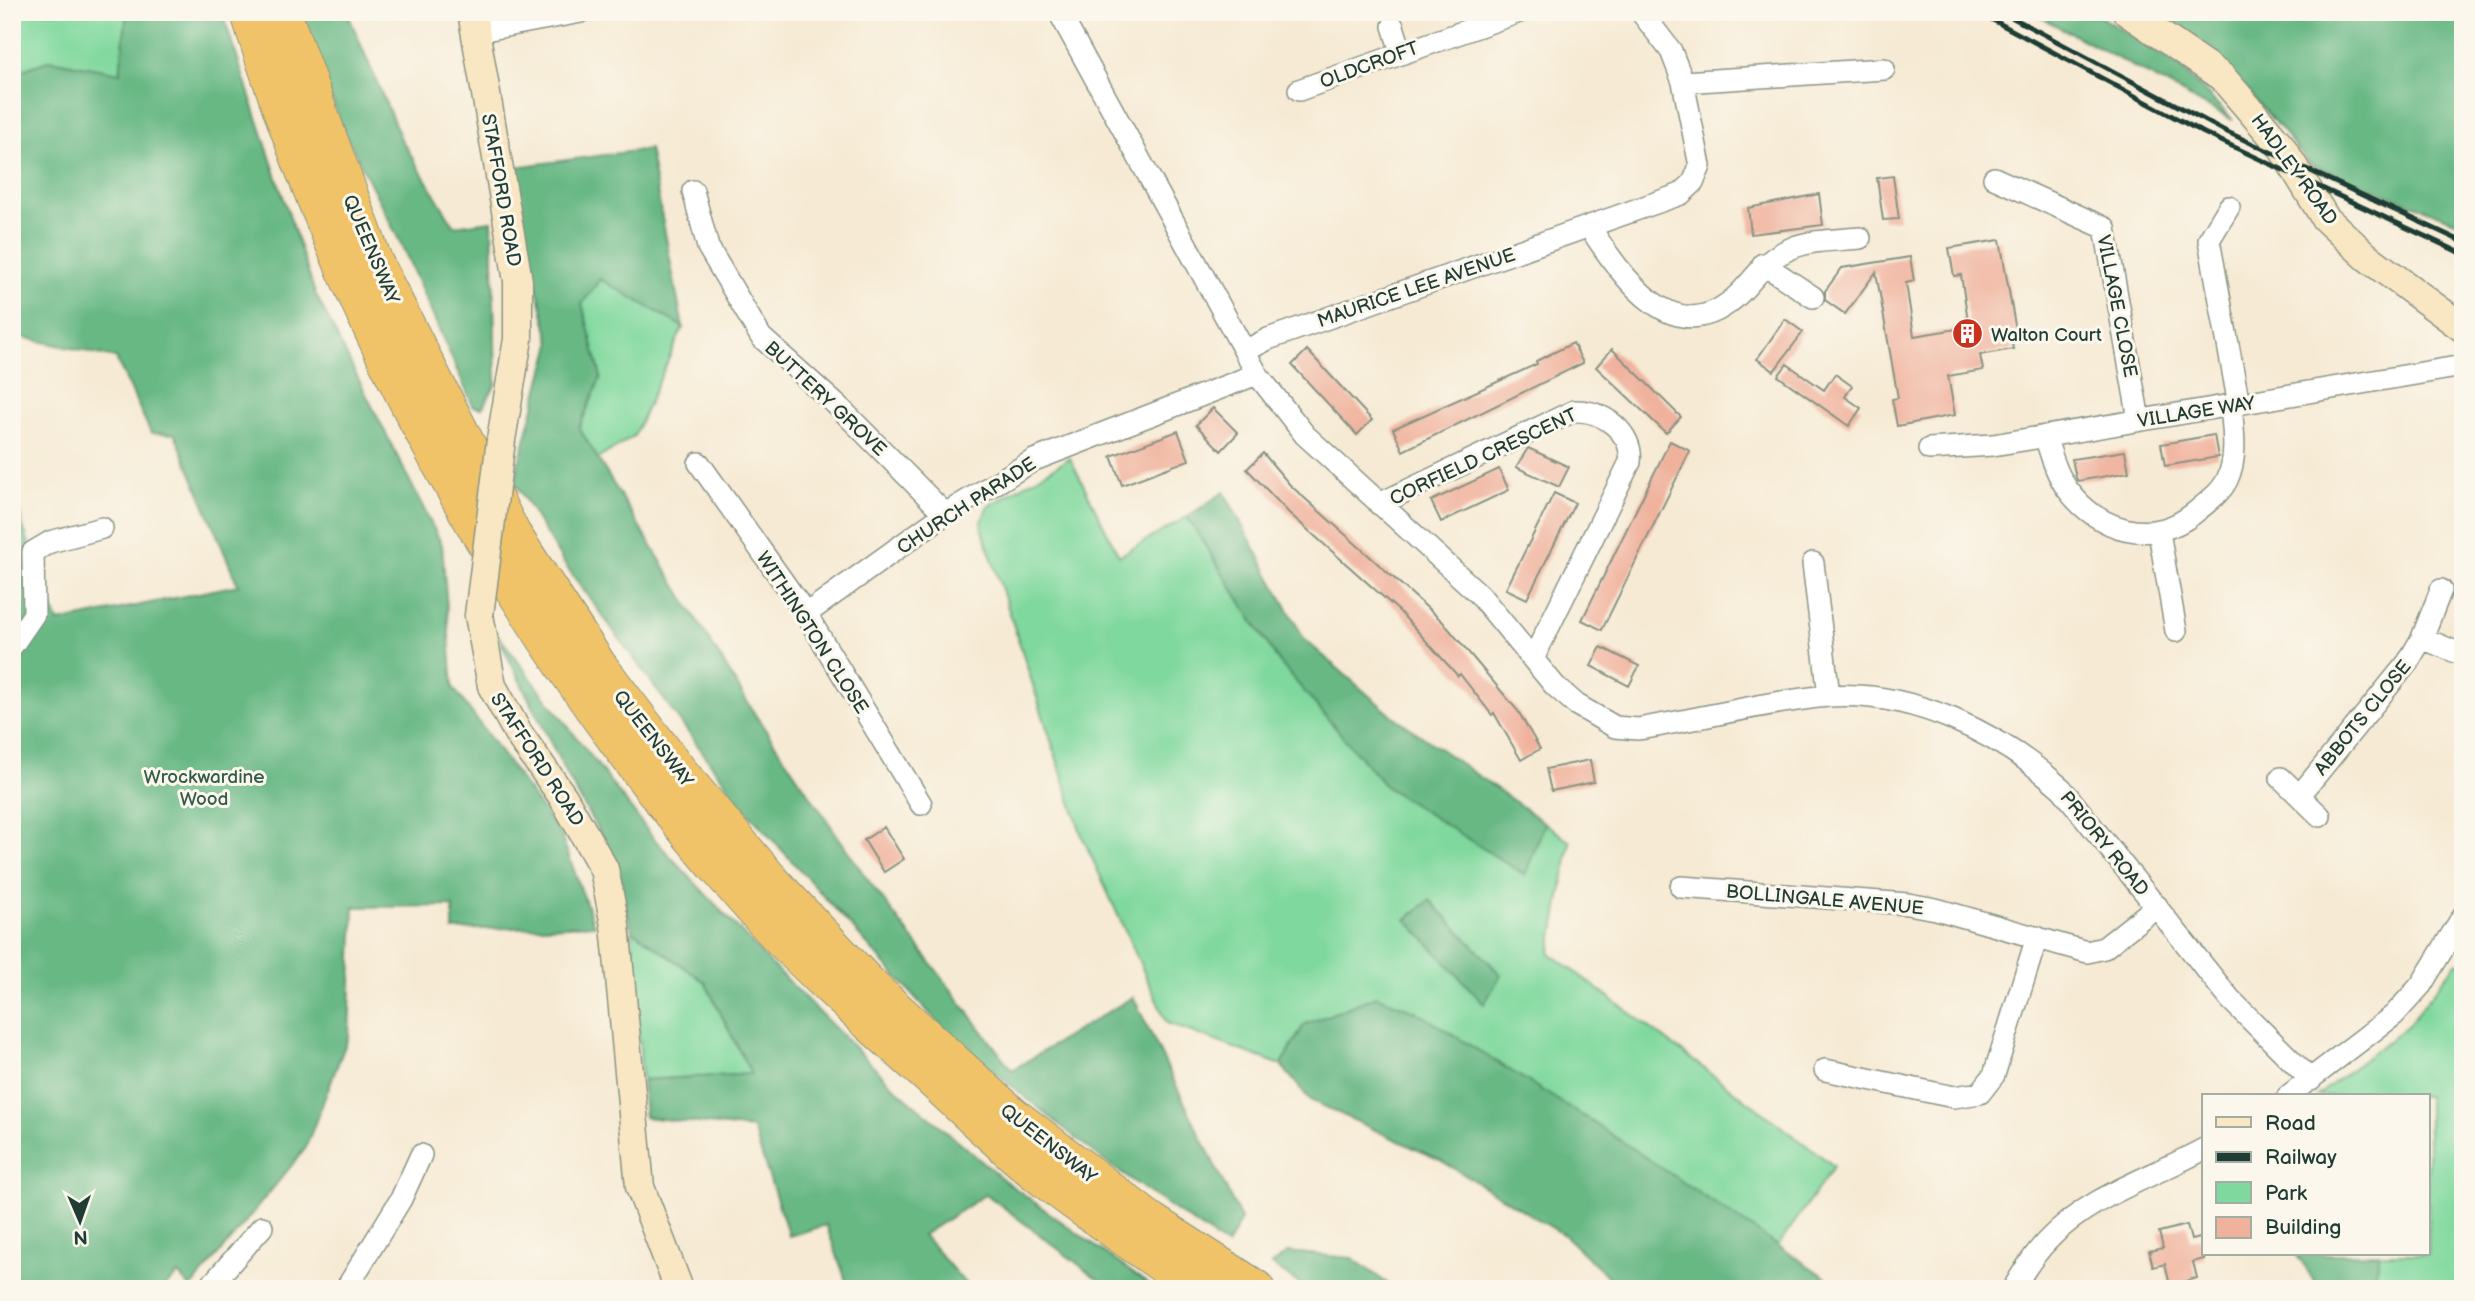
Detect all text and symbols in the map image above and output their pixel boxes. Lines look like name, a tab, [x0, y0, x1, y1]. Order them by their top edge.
street label: OLDCROFT	[1317, 37, 1423, 94]
street label: HADLEY ROAD	[2246, 110, 2342, 230]
street label: STAFFORD ROAD	[476, 112, 525, 269]
street label: QUEENSWAY	[337, 192, 404, 308]
street label: VILLAGE CLOSE	[2091, 233, 2142, 380]
street label: MAURICE LEE AVENUE	[1314, 244, 1519, 333]
building icon: Walton Court	[1951, 317, 1985, 351]
place label: Walton Court	[1991, 324, 2102, 347]
street label: BUTTERY GROVE	[759, 337, 891, 461]
street label: VILLAGE WAY	[2136, 392, 2257, 433]
street label: CORFIELD CRESCENT	[1386, 404, 1581, 511]
street label: CHURCH PARADE	[893, 453, 1041, 560]
street label: WITHINGTON CLOSE	[751, 547, 873, 718]
street label: ABBOTS CLOSE	[2310, 656, 2417, 780]
street label: QUEENSWAY	[608, 686, 698, 793]
street label: STAFFORD ROAD	[485, 689, 589, 831]
park label: Wrockwardine Wood	[143, 766, 265, 811]
street label: PRIORY ROAD	[2054, 787, 2153, 901]
street label: BOLLINGALE AVENUE	[1725, 880, 1925, 921]
legend	[2202, 1094, 2430, 1256]
street label: QUEENSWAY	[995, 1099, 1102, 1190]
text: Road	[2265, 1111, 2316, 1136]
text: Railway	[2265, 1145, 2337, 1170]
text: Park	[2265, 1181, 2308, 1206]
north arrow	[46, 1186, 116, 1256]
text: Building	[2265, 1215, 2341, 1240]
text: N	[73, 1225, 88, 1248]

